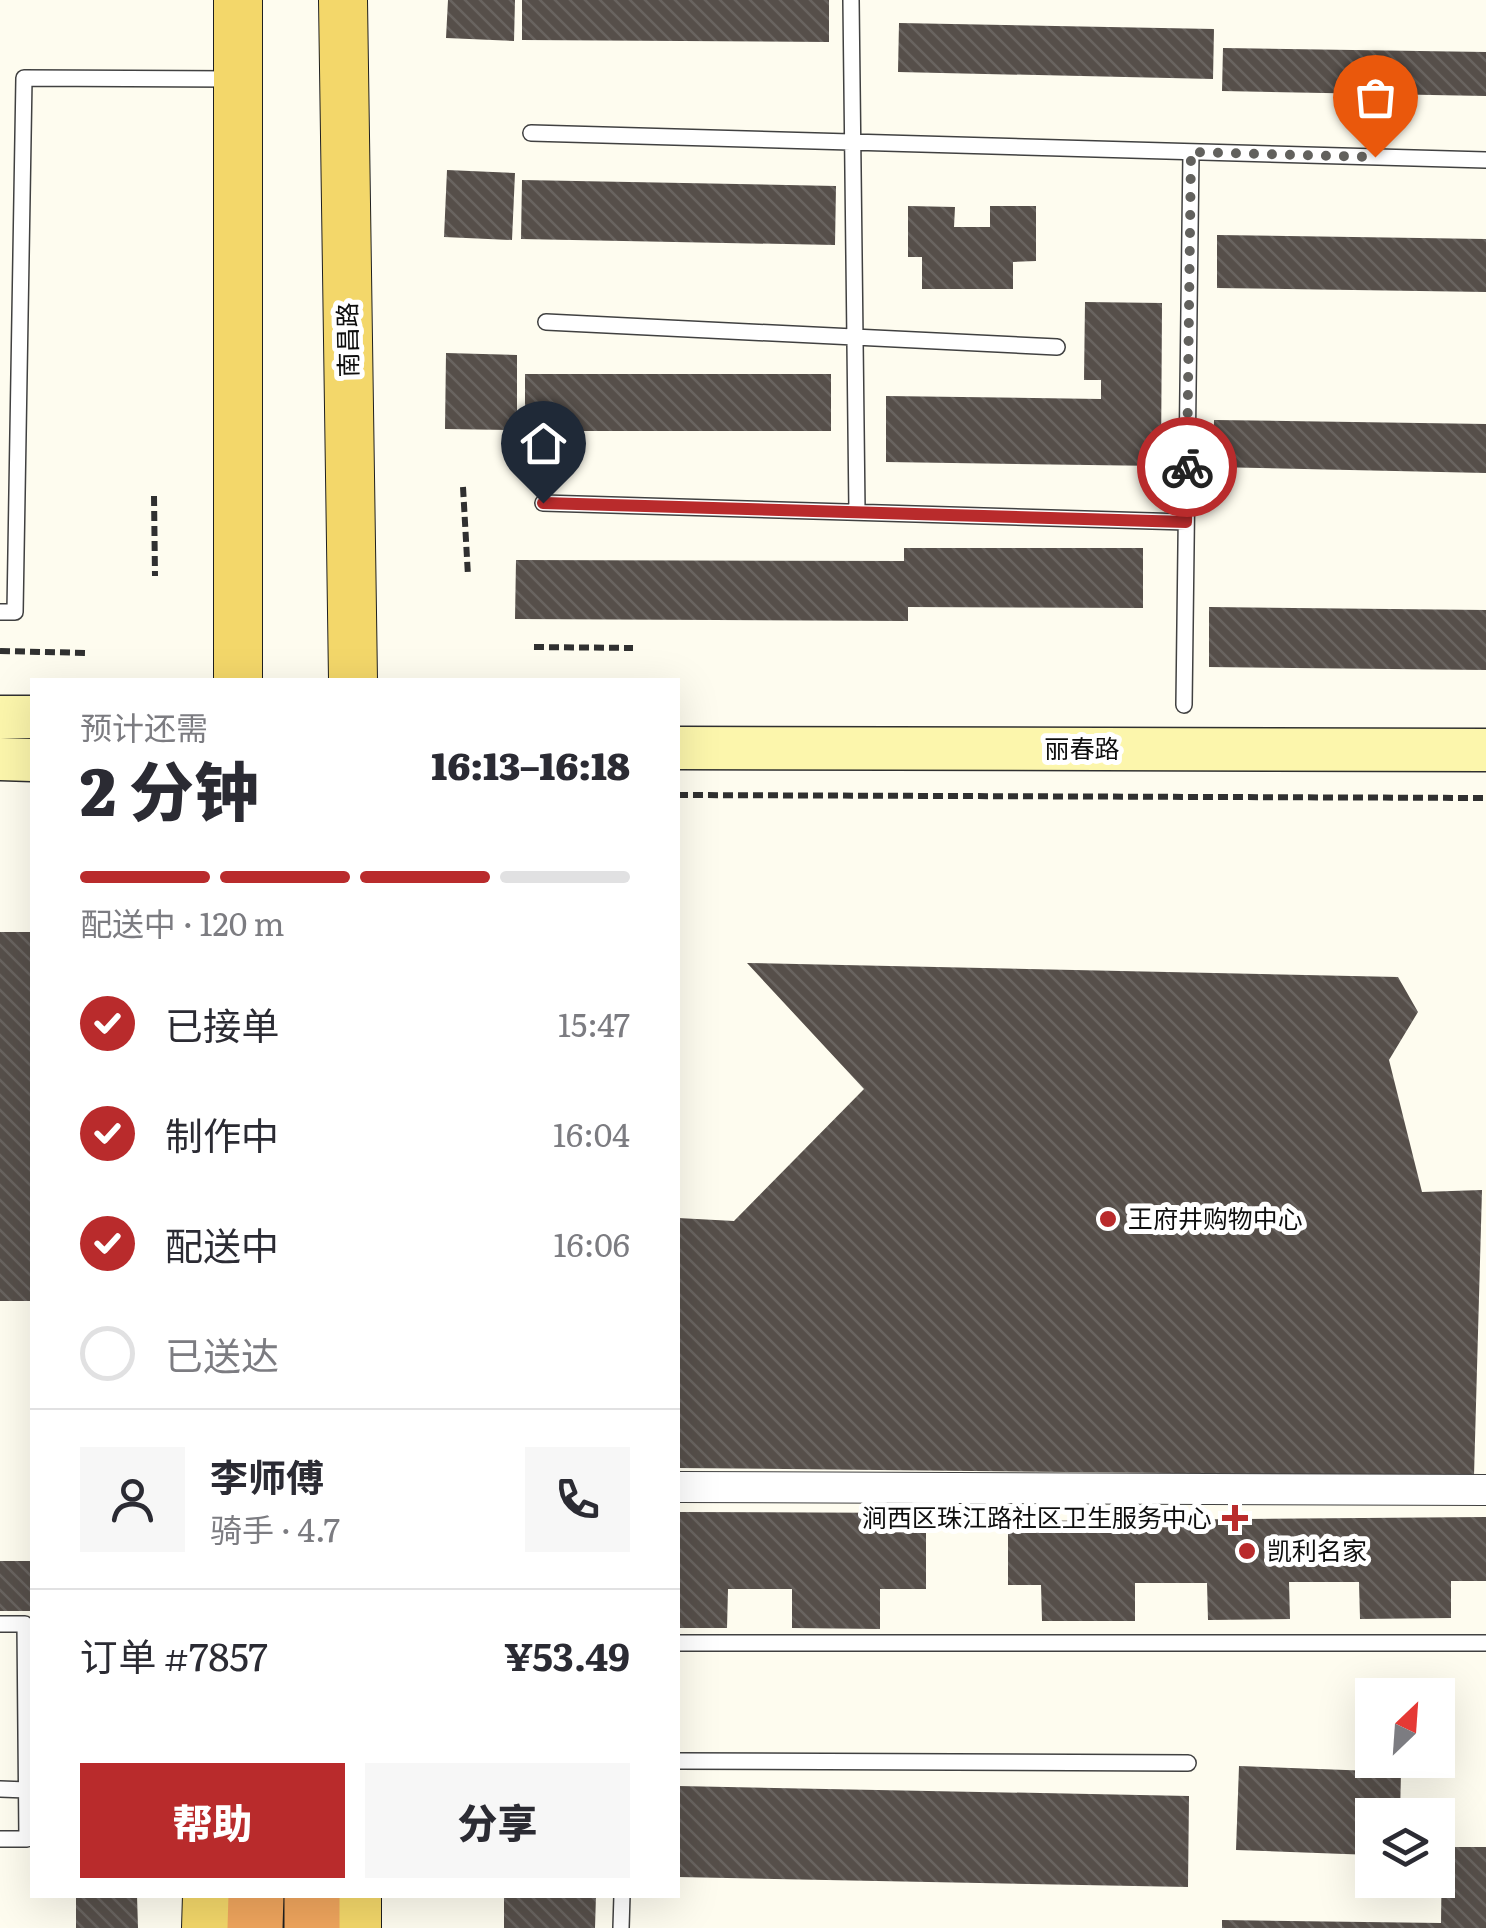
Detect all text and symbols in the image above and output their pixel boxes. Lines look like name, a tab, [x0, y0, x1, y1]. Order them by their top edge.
pin	[1333, 55, 1418, 158]
icon: bag	[1348, 70, 1403, 125]
street label: 南昌路	[327, 302, 366, 378]
pin	[501, 401, 586, 504]
icon: home	[516, 416, 571, 471]
courier	[1137, 417, 1237, 517]
icon: bike	[1160, 440, 1215, 495]
text: 预计还需	[80, 702, 208, 750]
street label: 丽春路	[1044, 729, 1120, 766]
text: 16:13–16:18	[431, 735, 630, 792]
text: 2 分钟	[80, 739, 259, 836]
text: 配送中 · 120 m	[80, 898, 285, 946]
text: 已接单	[165, 995, 279, 1052]
icon: check	[80, 996, 135, 1051]
text: 15:47	[558, 999, 630, 1047]
text: 制作中	[165, 1105, 279, 1162]
icon: check	[80, 1106, 135, 1161]
text: 16:04	[553, 1109, 630, 1157]
place label: 王府井购物中心	[1128, 1199, 1303, 1236]
marker: 王府井购物中心	[1097, 1208, 1119, 1230]
text: 配送中	[165, 1215, 279, 1272]
icon: check	[80, 1216, 135, 1271]
text: 16:06	[553, 1219, 630, 1267]
text: 已送达	[165, 1325, 279, 1382]
button: person	[80, 1447, 185, 1552]
text: 李师傅	[210, 1447, 324, 1504]
button: phone	[525, 1447, 630, 1552]
place label: 涧西区珠江路社区卫生服务中心	[862, 1498, 1212, 1535]
text: 骑手 · 4.7	[210, 1504, 340, 1552]
marker: 涧西区珠江路社区卫生服务中心	[1222, 1505, 1248, 1531]
place label: 凯利名家	[1267, 1531, 1367, 1568]
marker: 凯利名家	[1236, 1540, 1258, 1562]
text: 订单 #7857	[80, 1626, 268, 1683]
text: ¥53.49	[504, 1626, 630, 1683]
north arrow	[1355, 1678, 1455, 1778]
map controls	[1355, 1678, 1455, 1898]
button: 帮助	[80, 1763, 345, 1878]
button: 分享	[365, 1763, 630, 1878]
button: layers	[1355, 1798, 1455, 1898]

